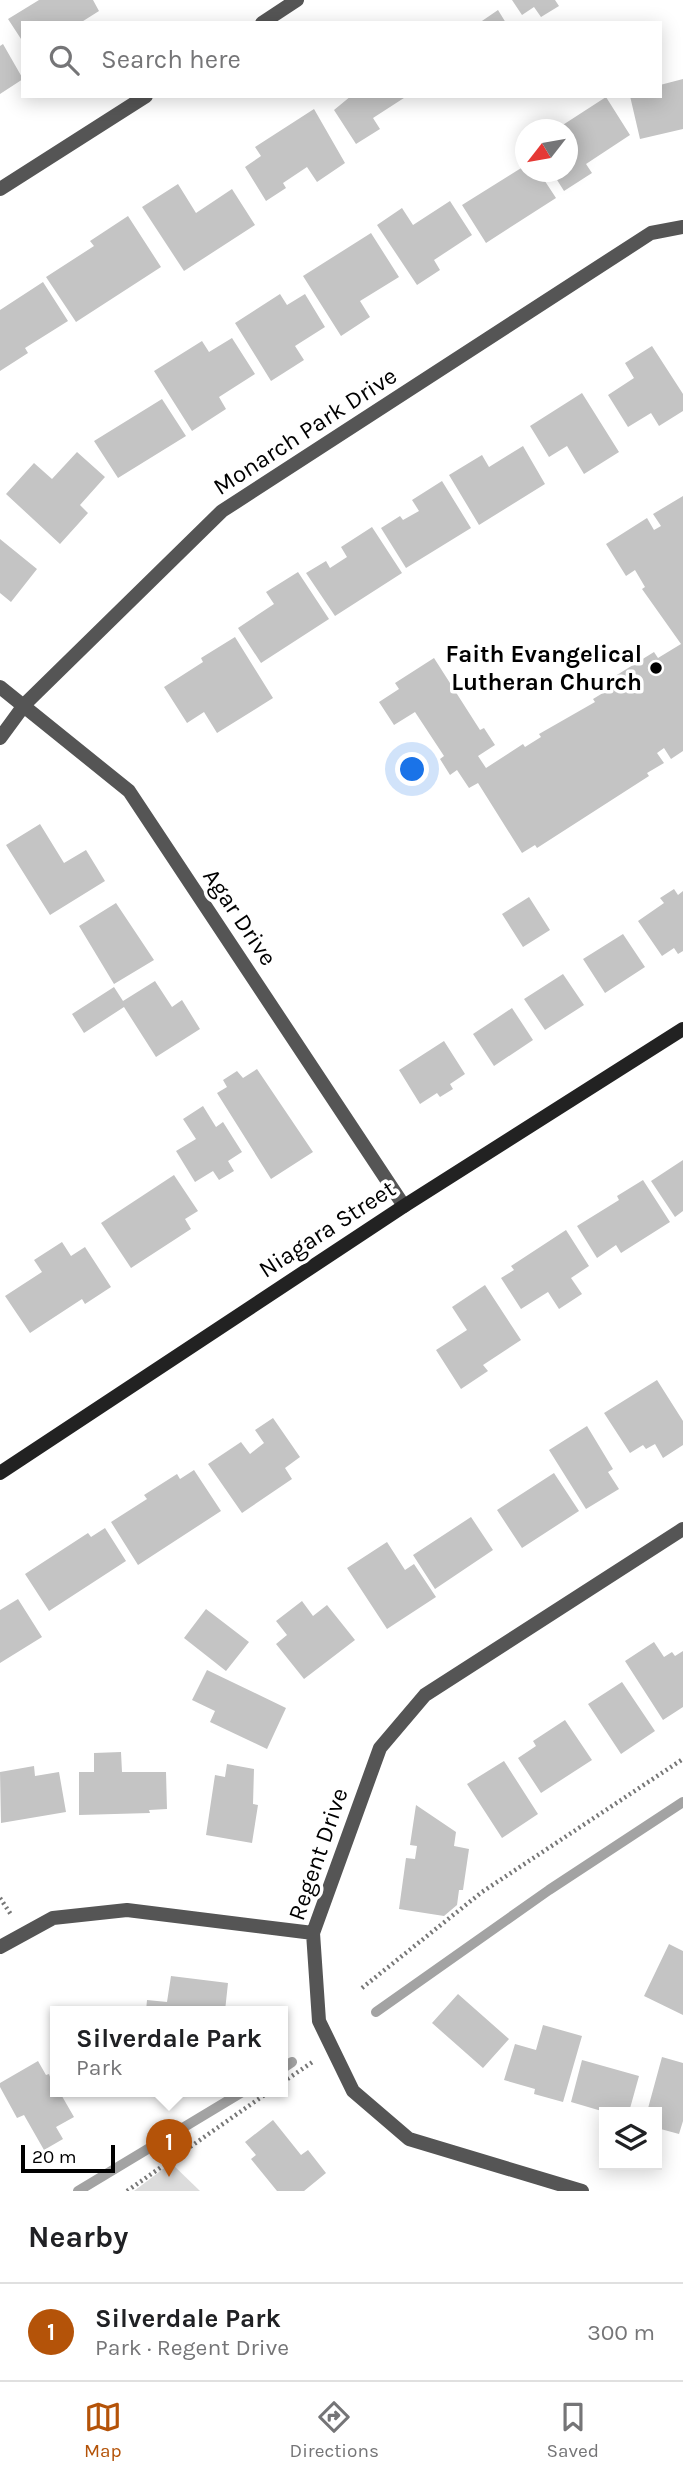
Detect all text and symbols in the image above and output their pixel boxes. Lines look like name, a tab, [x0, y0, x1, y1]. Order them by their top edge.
search box	[21, 21, 662, 98]
icon: search	[45, 41, 83, 79]
text: Search here	[101, 44, 241, 75]
north arrow	[515, 119, 578, 182]
street label: Monarch Park Drive	[208, 361, 402, 501]
place label: Faith Evangelical Lutheran Church	[446, 640, 642, 696]
marker: Faith Evangelical Lutheran Church	[648, 660, 664, 676]
your location	[395, 752, 429, 786]
street label: Agar Drive	[197, 863, 283, 971]
street label: Niagara Street	[254, 1175, 400, 1283]
street label: Regent Drive	[282, 1784, 354, 1924]
popup	[50, 2006, 288, 2097]
text: Silverdale Park	[76, 2023, 262, 2054]
text: Park	[76, 2054, 123, 2081]
map controls	[599, 2107, 662, 2170]
button: layers	[599, 2107, 662, 2170]
pin: 1	[146, 2119, 192, 2177]
scale bar	[21, 2142, 116, 2174]
text: 20 m	[32, 2146, 77, 2168]
text: Nearby	[28, 2219, 128, 2255]
text: Silverdale Park	[95, 2303, 281, 2334]
text: 1	[47, 2319, 55, 2346]
text: 300 m	[587, 2319, 655, 2346]
text: Park · Regent Drive	[95, 2334, 289, 2361]
tab: Map	[84, 2398, 122, 2462]
tab: Directions	[290, 2398, 379, 2462]
tab: Saved	[547, 2398, 599, 2462]

